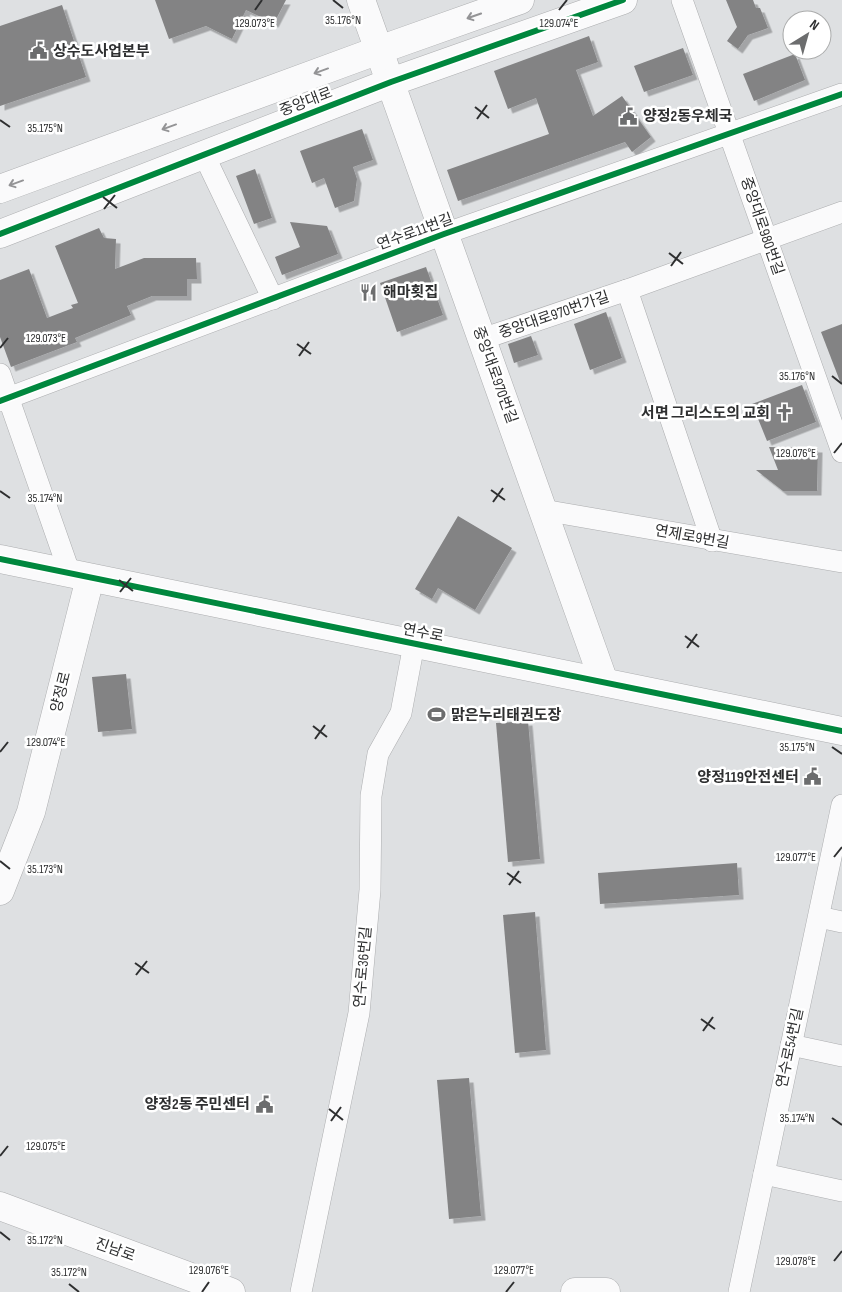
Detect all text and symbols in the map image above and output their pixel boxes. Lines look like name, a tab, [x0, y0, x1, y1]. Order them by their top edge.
north arrow	[782, 10, 832, 60]
one-way arrow	[467, 12, 483, 21]
text: 35.176°N	[325, 13, 361, 28]
text: 129.073°E	[235, 16, 275, 31]
text: 129.074°E	[540, 16, 578, 31]
text: N	[806, 16, 823, 34]
public building icon: 상수도사업본부	[29, 41, 49, 61]
place label: 상수도사업본부	[53, 42, 150, 61]
one-way arrow	[314, 67, 330, 76]
street label: 중앙대로	[277, 83, 335, 121]
public building icon: 양정2동우체국	[619, 106, 639, 126]
place label: 양정2동우체국	[643, 107, 733, 126]
text: 35.175°N	[27, 121, 63, 136]
one-way arrow	[162, 123, 177, 132]
street label: 중앙대로980번길	[736, 174, 788, 278]
one-way arrow	[9, 179, 25, 188]
street label: 연수로11번길	[374, 209, 456, 255]
restaurant icon: 해마횟집	[359, 282, 379, 302]
place label: 해마횟집	[383, 283, 438, 302]
street label: 중앙대로970번가길	[496, 287, 612, 343]
street label: 중앙대로970번길	[469, 324, 521, 426]
text: 129.073°E	[26, 331, 66, 346]
text: 35.176°N	[779, 369, 815, 384]
church icon: 서면 그리스도의 교회	[774, 403, 794, 423]
place label: 서면 그리스도의 교회	[641, 404, 770, 423]
text: 129.076°E	[776, 446, 816, 461]
text: 35.174°N	[28, 491, 62, 506]
street label: 연제로9번길	[653, 521, 731, 553]
street label: 연수로	[401, 620, 445, 646]
street label: 양정로	[47, 670, 75, 714]
sports icon: 맑은누리태권도장	[427, 705, 447, 725]
place label: 맑은누리태권도장	[451, 706, 562, 725]
text: 129.074°E	[27, 735, 65, 750]
text: 35.175°N	[779, 740, 815, 755]
public building icon: 양정119안전센터	[803, 767, 823, 787]
place label: 양정119안전센터	[697, 768, 799, 787]
text: 129.077°E	[776, 850, 816, 865]
text: 35.173°N	[27, 862, 63, 877]
street label: 연수로36번길	[350, 925, 376, 1009]
street label: 연수로54번길	[772, 1006, 808, 1090]
public building icon: 양정2동 주민센터	[254, 1094, 274, 1114]
place label: 양정2동 주민센터	[144, 1095, 250, 1114]
text: 35.174°N	[780, 1111, 814, 1126]
text: 129.075°E	[26, 1139, 66, 1154]
text: 35.172°N	[27, 1233, 63, 1248]
street label: 진남로	[92, 1234, 138, 1266]
text: 129.078°E	[776, 1254, 816, 1269]
text: 129.076°E	[189, 1263, 229, 1278]
text: 129.077°E	[494, 1263, 534, 1278]
text: 35.172°N	[51, 1265, 87, 1280]

